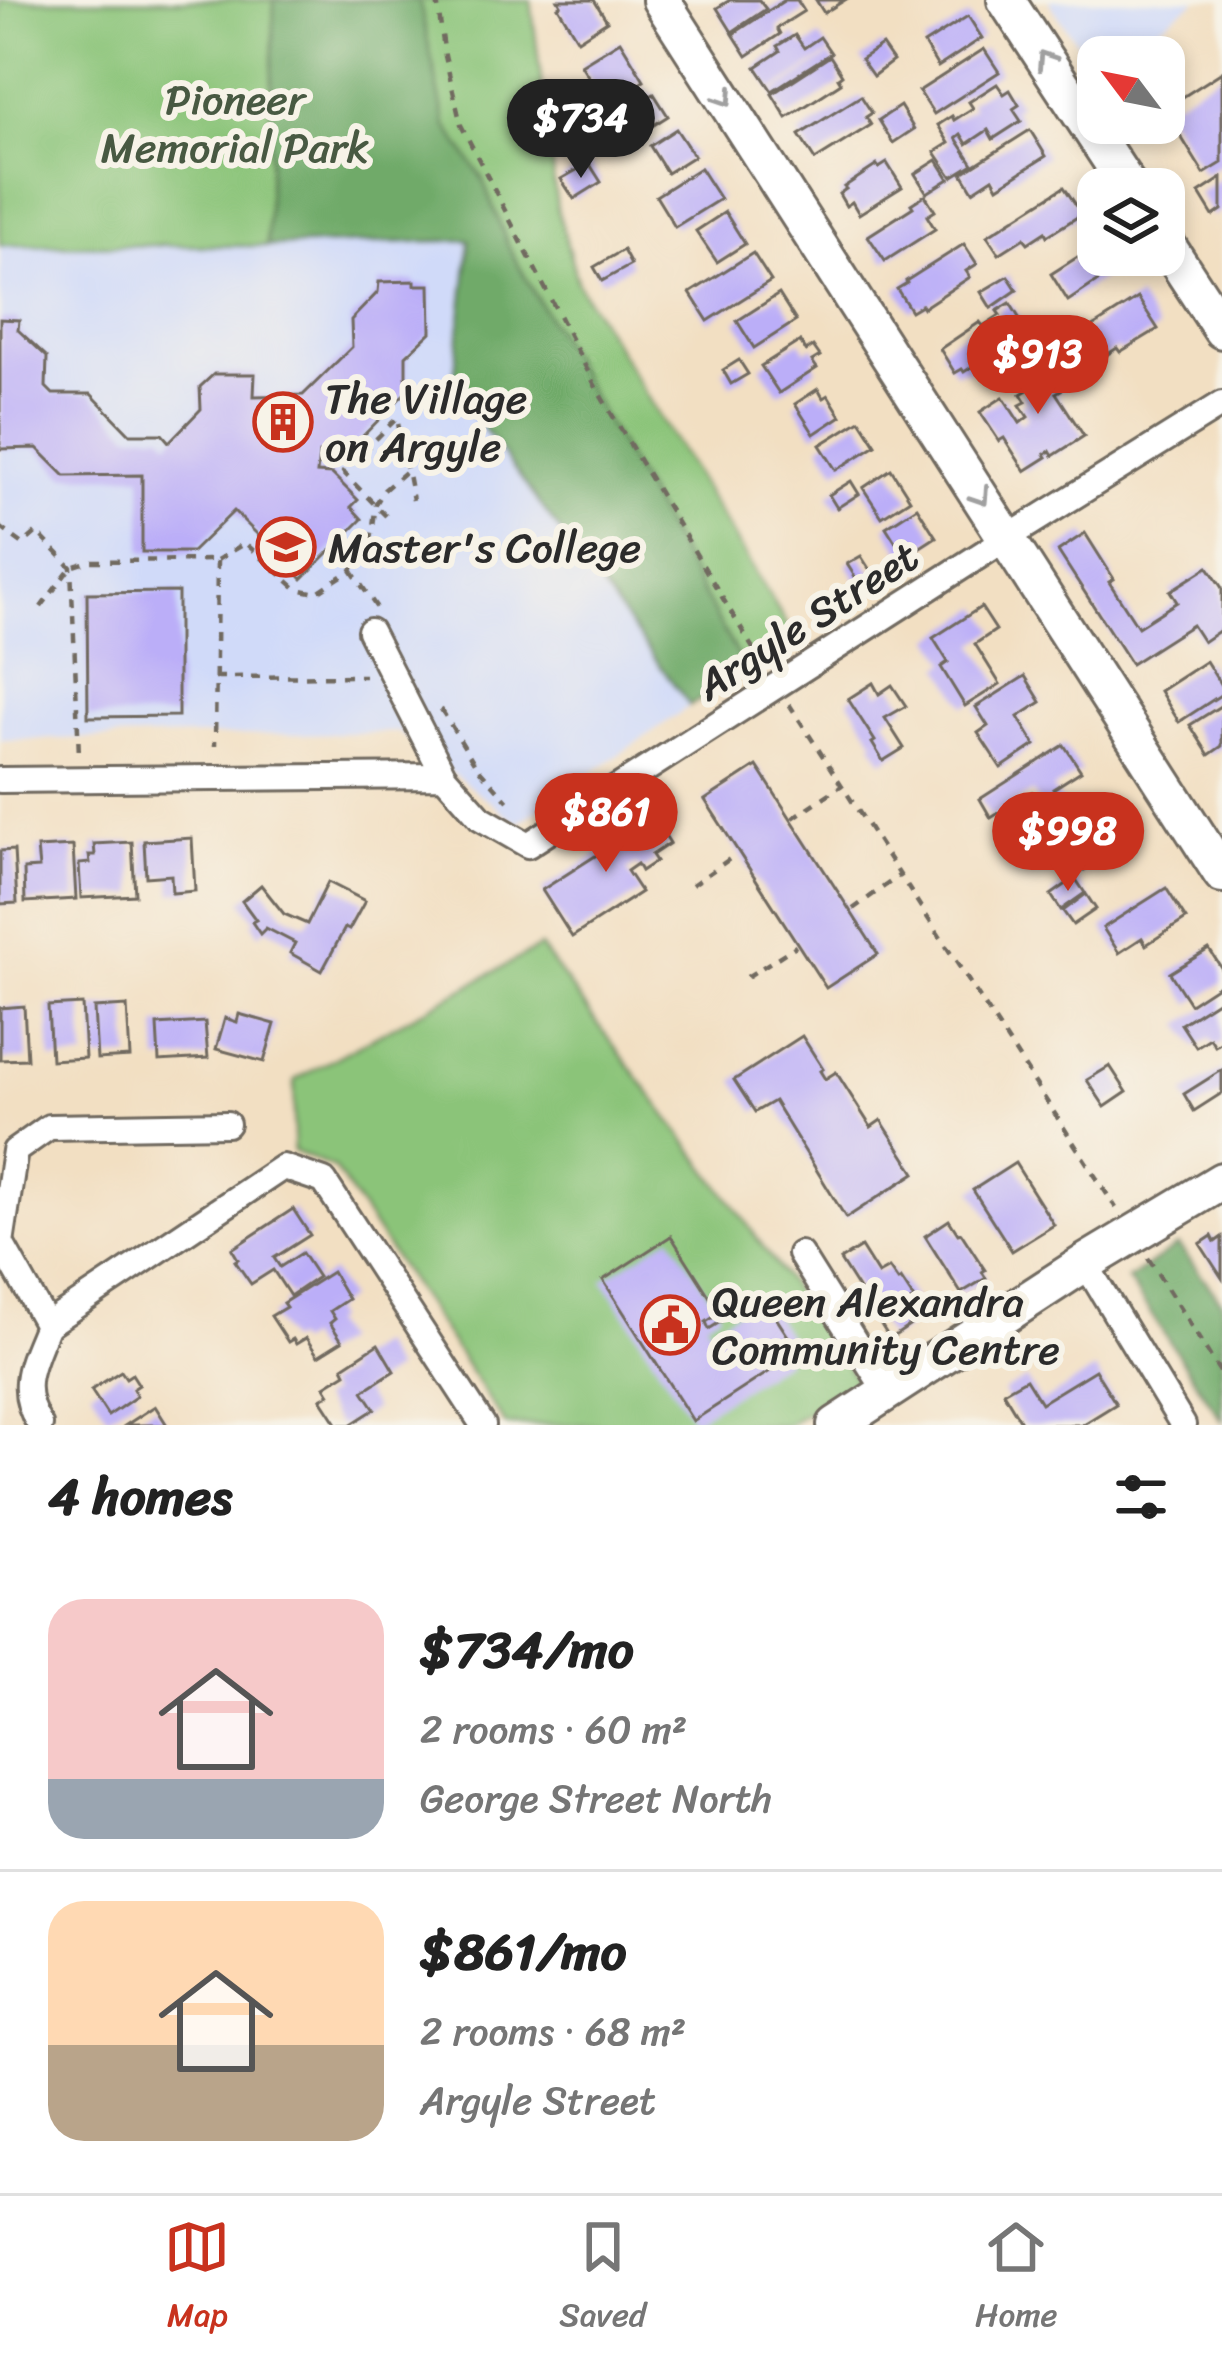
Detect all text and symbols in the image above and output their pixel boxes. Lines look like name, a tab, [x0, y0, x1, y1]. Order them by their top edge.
north arrow	[1077, 36, 1185, 144]
map controls	[1077, 36, 1185, 276]
one-way arrow	[1038, 51, 1060, 73]
park label: Pioneer Memorial Park	[101, 63, 369, 185]
pin: $734	[510, 79, 652, 181]
text: $734	[534, 83, 628, 152]
one-way arrow	[710, 85, 732, 107]
button: layers	[1077, 168, 1185, 276]
pin: $913	[967, 315, 1109, 417]
text: $913	[994, 319, 1082, 388]
place label: The Village on Argyle	[325, 362, 527, 484]
building icon: The Village on Argyle	[252, 391, 314, 453]
one-way arrow	[967, 484, 989, 506]
place label: Master's College	[328, 511, 641, 585]
school or university icon: Master's College	[255, 516, 317, 578]
street label: Argyle Street	[680, 521, 934, 722]
pin: $861	[535, 773, 677, 875]
text: $861	[562, 777, 650, 846]
pin: $998	[997, 792, 1139, 894]
text: $998	[1019, 796, 1117, 865]
place label: Queen Alexandra Community Centre	[712, 1265, 1060, 1387]
public building icon: Queen Alexandra Community Centre	[639, 1294, 701, 1356]
text: 4 homes	[48, 1452, 232, 1542]
icon: filters	[1108, 1464, 1174, 1530]
text: $734/mo	[420, 1605, 634, 1695]
icon: home	[144, 1647, 288, 1791]
text: 2 rooms · 60 m²	[420, 1695, 687, 1764]
text: George Street North	[420, 1764, 772, 1833]
text: $861/mo	[420, 1907, 626, 1997]
icon: home	[144, 1949, 288, 2093]
text: 2 rooms · 68 m²	[420, 1997, 686, 2066]
text: Argyle Street	[420, 2066, 656, 2135]
tab: Map	[164, 2214, 230, 2344]
tab: Saved	[559, 2214, 646, 2344]
tab: Home	[975, 2214, 1058, 2344]

